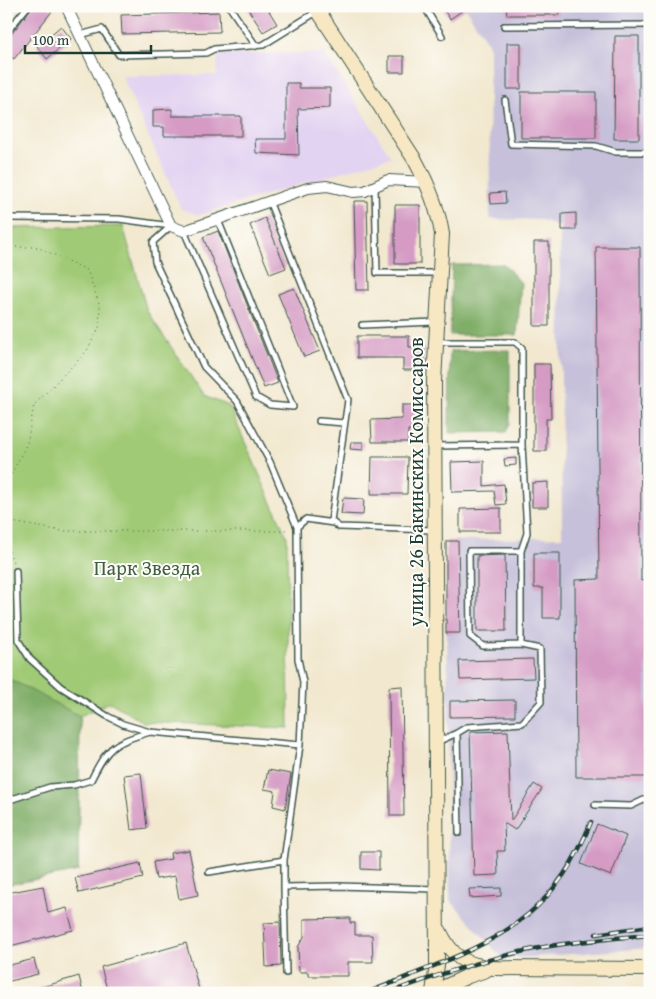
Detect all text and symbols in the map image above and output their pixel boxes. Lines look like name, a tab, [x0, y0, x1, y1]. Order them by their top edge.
scale bar	[25, 22, 151, 54]
text: 100 m	[32, 29, 70, 50]
street label: улица 26 Бакинских Комиссаров	[401, 337, 430, 628]
park label: Парк Звезда	[94, 553, 201, 582]

